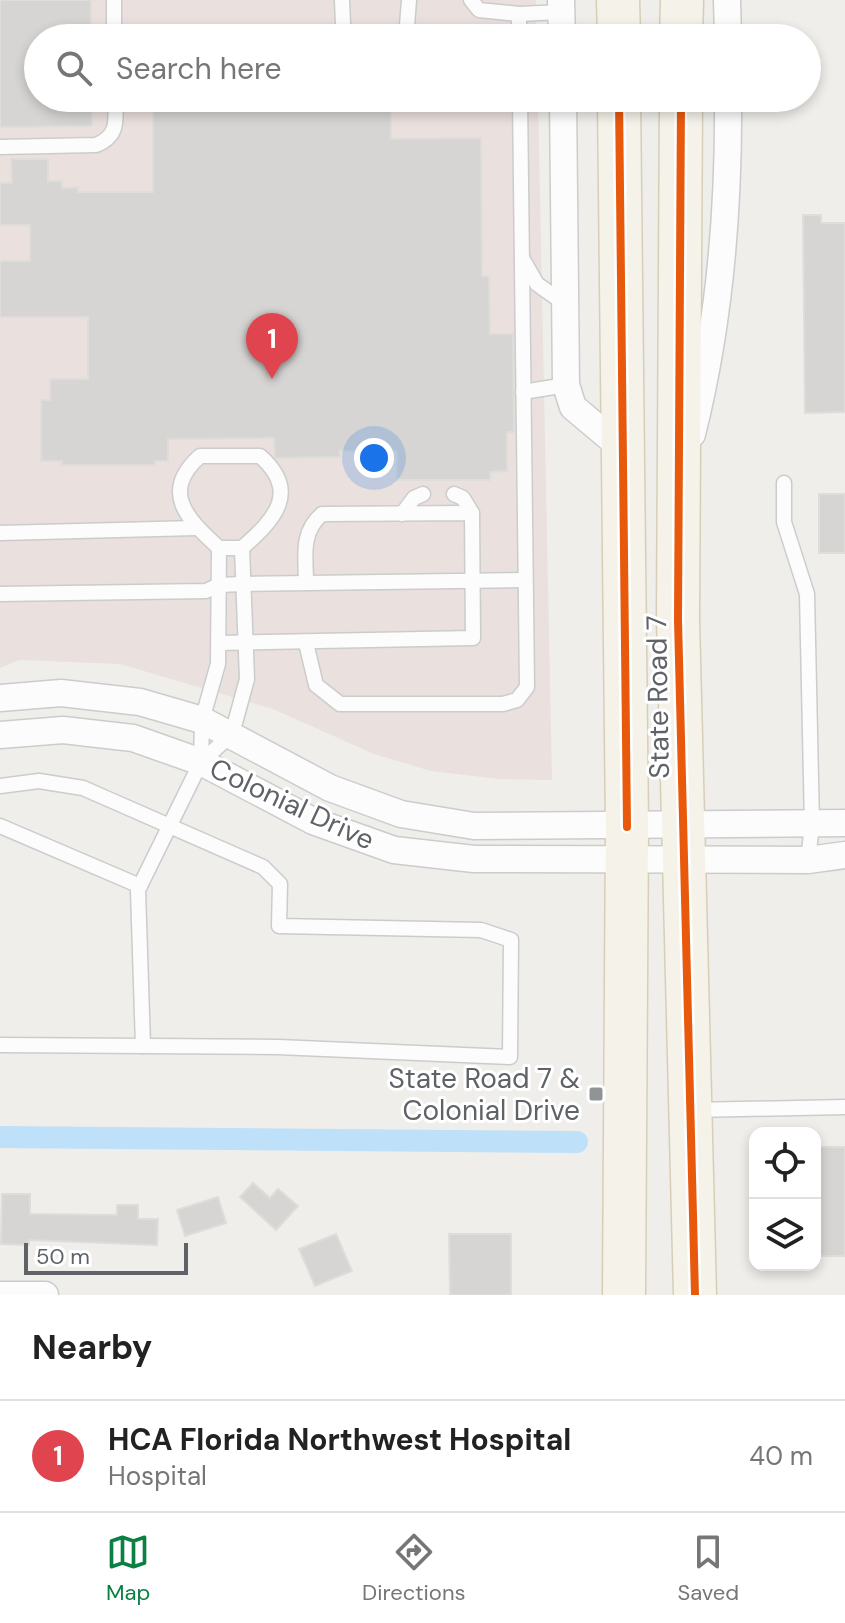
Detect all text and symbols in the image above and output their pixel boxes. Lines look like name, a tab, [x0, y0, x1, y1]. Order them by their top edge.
search box	[24, 24, 821, 112]
icon: search	[52, 46, 96, 90]
text: Search here	[116, 49, 282, 88]
pin: 1	[246, 313, 298, 379]
your location	[354, 438, 394, 478]
street label: State Road 7	[638, 615, 678, 779]
street label: Colonial Drive	[204, 750, 380, 858]
place label: State Road 7 & Colonial Drive	[388, 1060, 580, 1129]
marker: State Road 7 & Colonial Drive	[587, 1085, 605, 1103]
map controls	[749, 1127, 821, 1271]
button: locate	[749, 1127, 821, 1199]
button: layers	[749, 1199, 821, 1271]
scale bar	[24, 1239, 188, 1275]
text: 50 m	[36, 1242, 90, 1271]
text: Nearby	[32, 1325, 152, 1370]
text: HCA Florida Northwest Hospital	[108, 1420, 571, 1459]
text: 1	[53, 1439, 63, 1473]
text: 40 m	[749, 1439, 813, 1473]
text: Hospital	[108, 1459, 207, 1493]
tab: Map	[106, 1530, 150, 1607]
tab: Directions	[362, 1530, 466, 1607]
tab: Saved	[677, 1530, 739, 1607]

